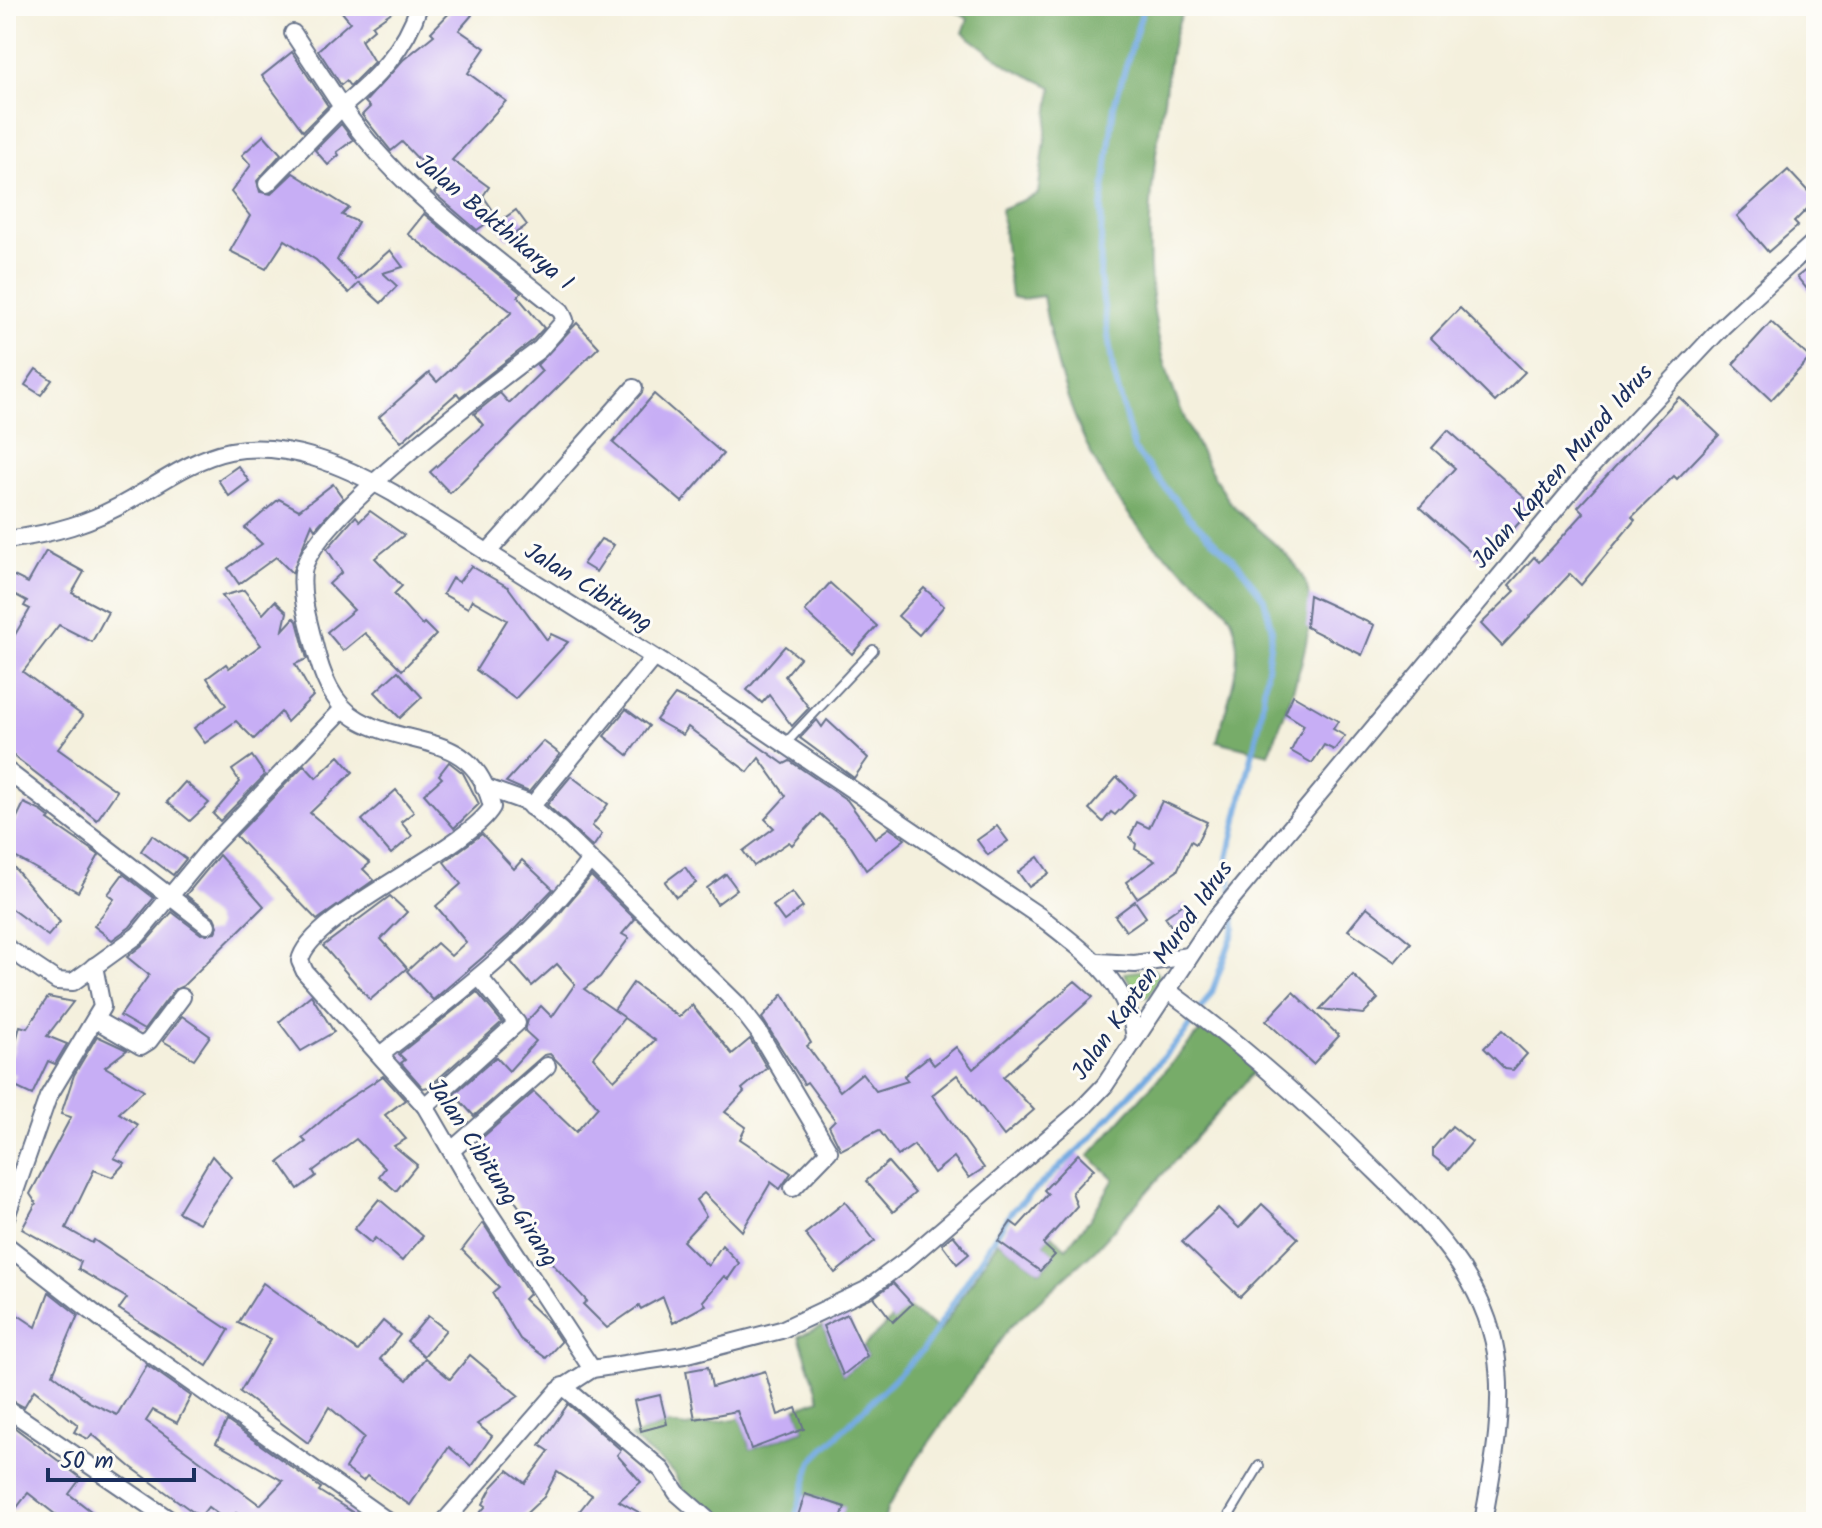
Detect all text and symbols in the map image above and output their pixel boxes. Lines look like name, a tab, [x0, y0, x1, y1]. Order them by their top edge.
street label: Jalan Bakthikarya I	[406, 145, 582, 301]
street label: Jalan Kapten Murod Idrus	[1463, 356, 1663, 578]
street label: Jalan Cibitung	[516, 533, 660, 643]
street label: Jalan Kapten Murod Idrus	[1062, 853, 1244, 1089]
street label: Jalan Cibitung Girang	[416, 1071, 568, 1275]
scale bar	[48, 1432, 194, 1482]
text: 50 m	[60, 1442, 114, 1481]

